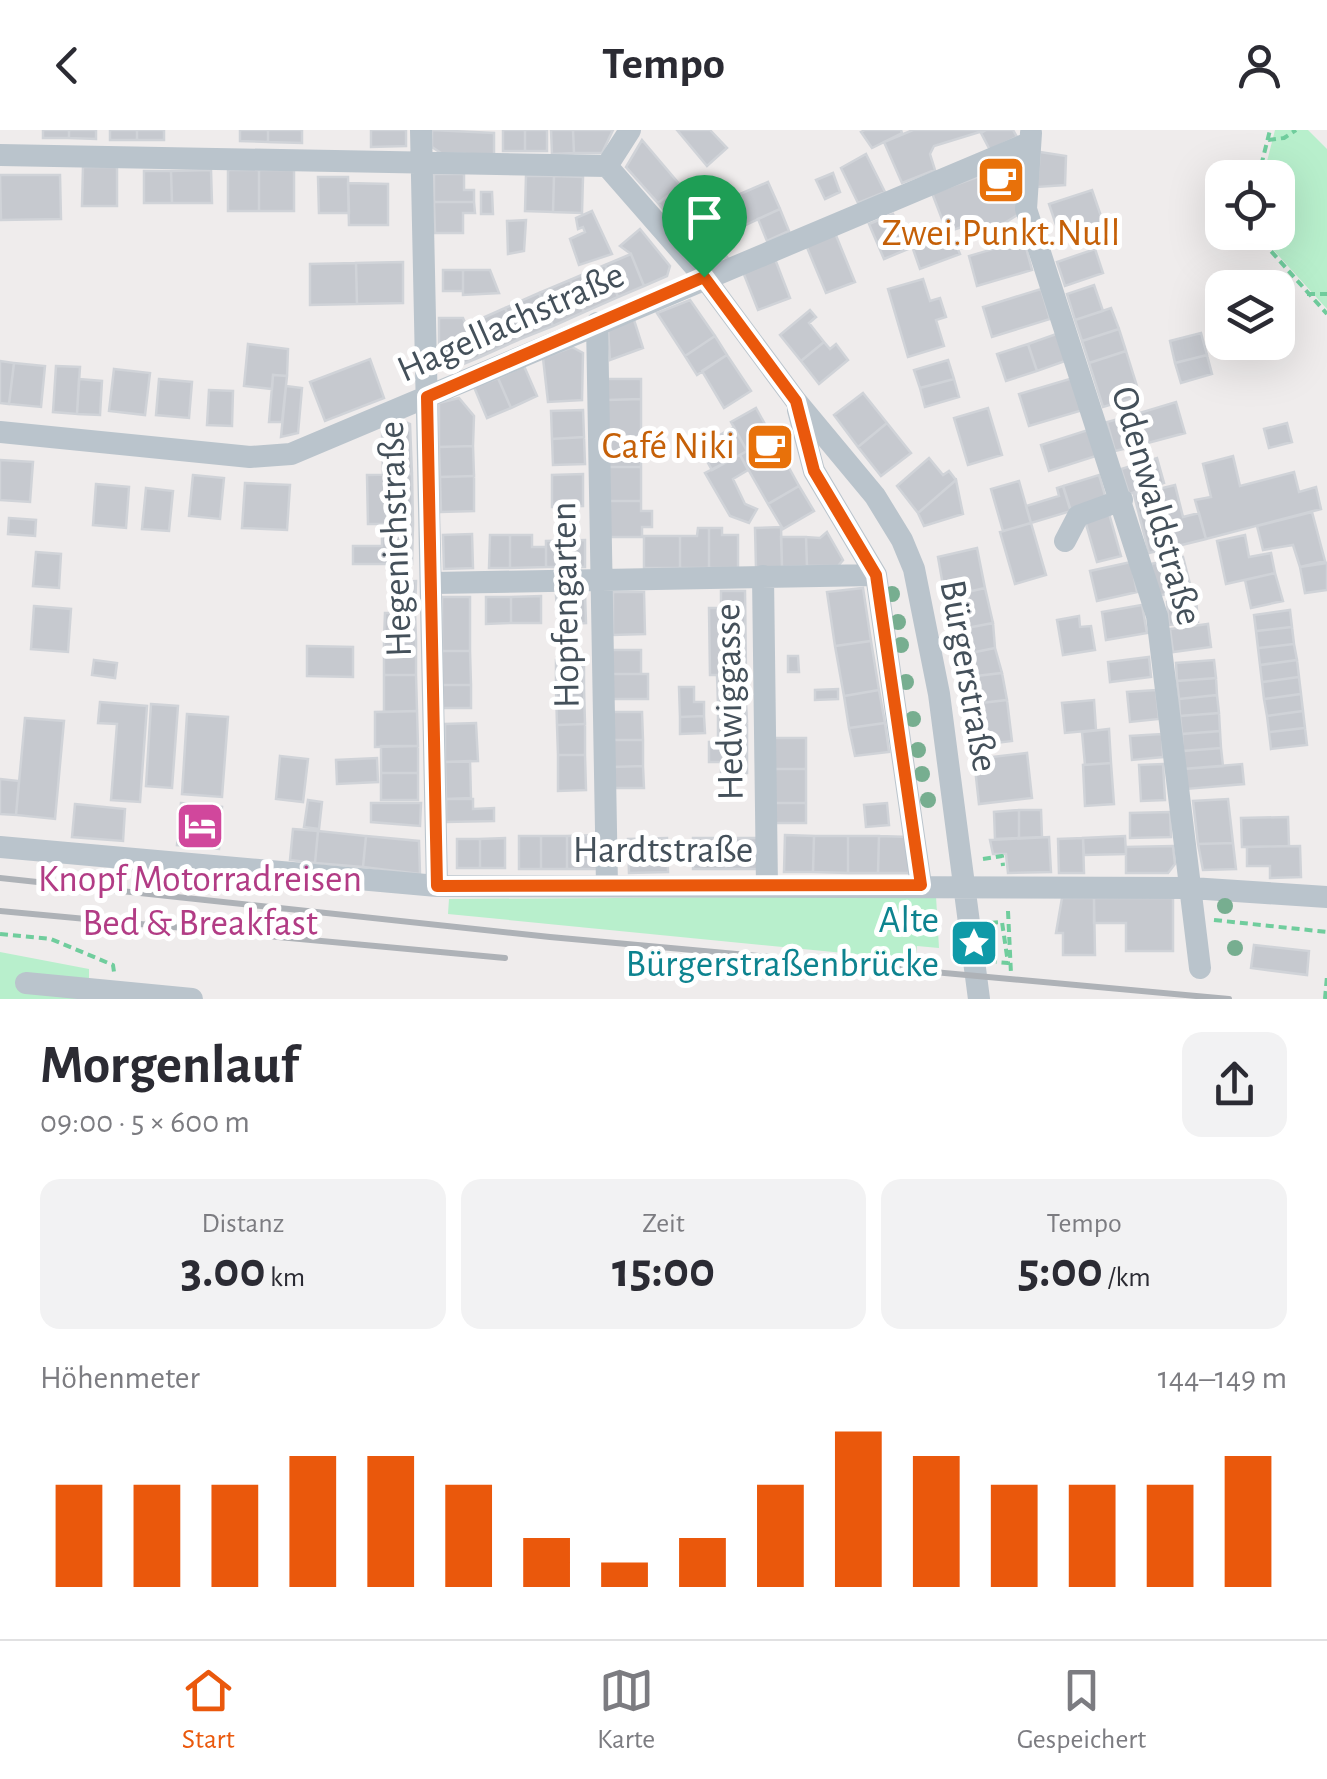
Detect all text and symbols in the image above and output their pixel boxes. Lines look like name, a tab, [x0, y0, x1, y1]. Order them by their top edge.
icon: back	[40, 38, 95, 93]
icon: person	[1232, 38, 1287, 93]
text: Tempo	[602, 42, 725, 87]
cafe icon: Zwei.Punkt.Null	[975, 154, 1027, 206]
map controls	[1205, 160, 1295, 360]
button: locate	[1205, 160, 1295, 250]
pin	[662, 175, 747, 278]
icon: arrive	[677, 190, 732, 245]
place label: Zwei.Punkt.Null	[882, 215, 1120, 253]
street label: Hagellachstraße	[392, 256, 630, 390]
button: layers	[1205, 270, 1295, 360]
street label: Odenwaldstraße	[1104, 382, 1208, 630]
street label: Hegenichstraße	[373, 421, 419, 657]
cafe icon: Café Niki	[744, 421, 796, 473]
place label: Café Niki	[602, 428, 735, 466]
street label: Hopfengarten	[545, 501, 587, 709]
street label: Bürgerstraße	[932, 577, 1004, 775]
street label: Hedwiggasse	[709, 603, 751, 801]
hotel icon: Knopf Motorradreisen Bed & Breakfast	[174, 800, 226, 852]
street label: Hardtstraße	[573, 832, 753, 870]
place label: Knopf Motorradreisen Bed & Breakfast	[38, 861, 362, 943]
place label: Alte Bürgerstraßenbrücke	[626, 902, 939, 984]
place icon: Alte Bürgerstraßenbrücke	[948, 917, 1000, 969]
button: share	[1182, 1032, 1287, 1137]
text: Morgenlauf	[40, 1038, 298, 1093]
text: 09:00 · 5 × 600 m	[40, 1106, 250, 1138]
text: Distanz	[201, 1210, 284, 1238]
text: Zeit	[642, 1210, 685, 1238]
text: Tempo	[1047, 1210, 1122, 1238]
text: 3.00	[180, 1246, 265, 1296]
text: 15:00	[612, 1246, 715, 1296]
text: 5:00	[1018, 1246, 1103, 1296]
text: km	[265, 1264, 305, 1292]
text: /km	[1103, 1264, 1151, 1292]
text: Höhenmeter	[40, 1362, 200, 1394]
text: 144–149 m	[1158, 1362, 1287, 1394]
tab: Start	[181, 1663, 236, 1757]
tab: Karte	[597, 1663, 655, 1757]
tab: Gespeichert	[1017, 1663, 1146, 1757]

